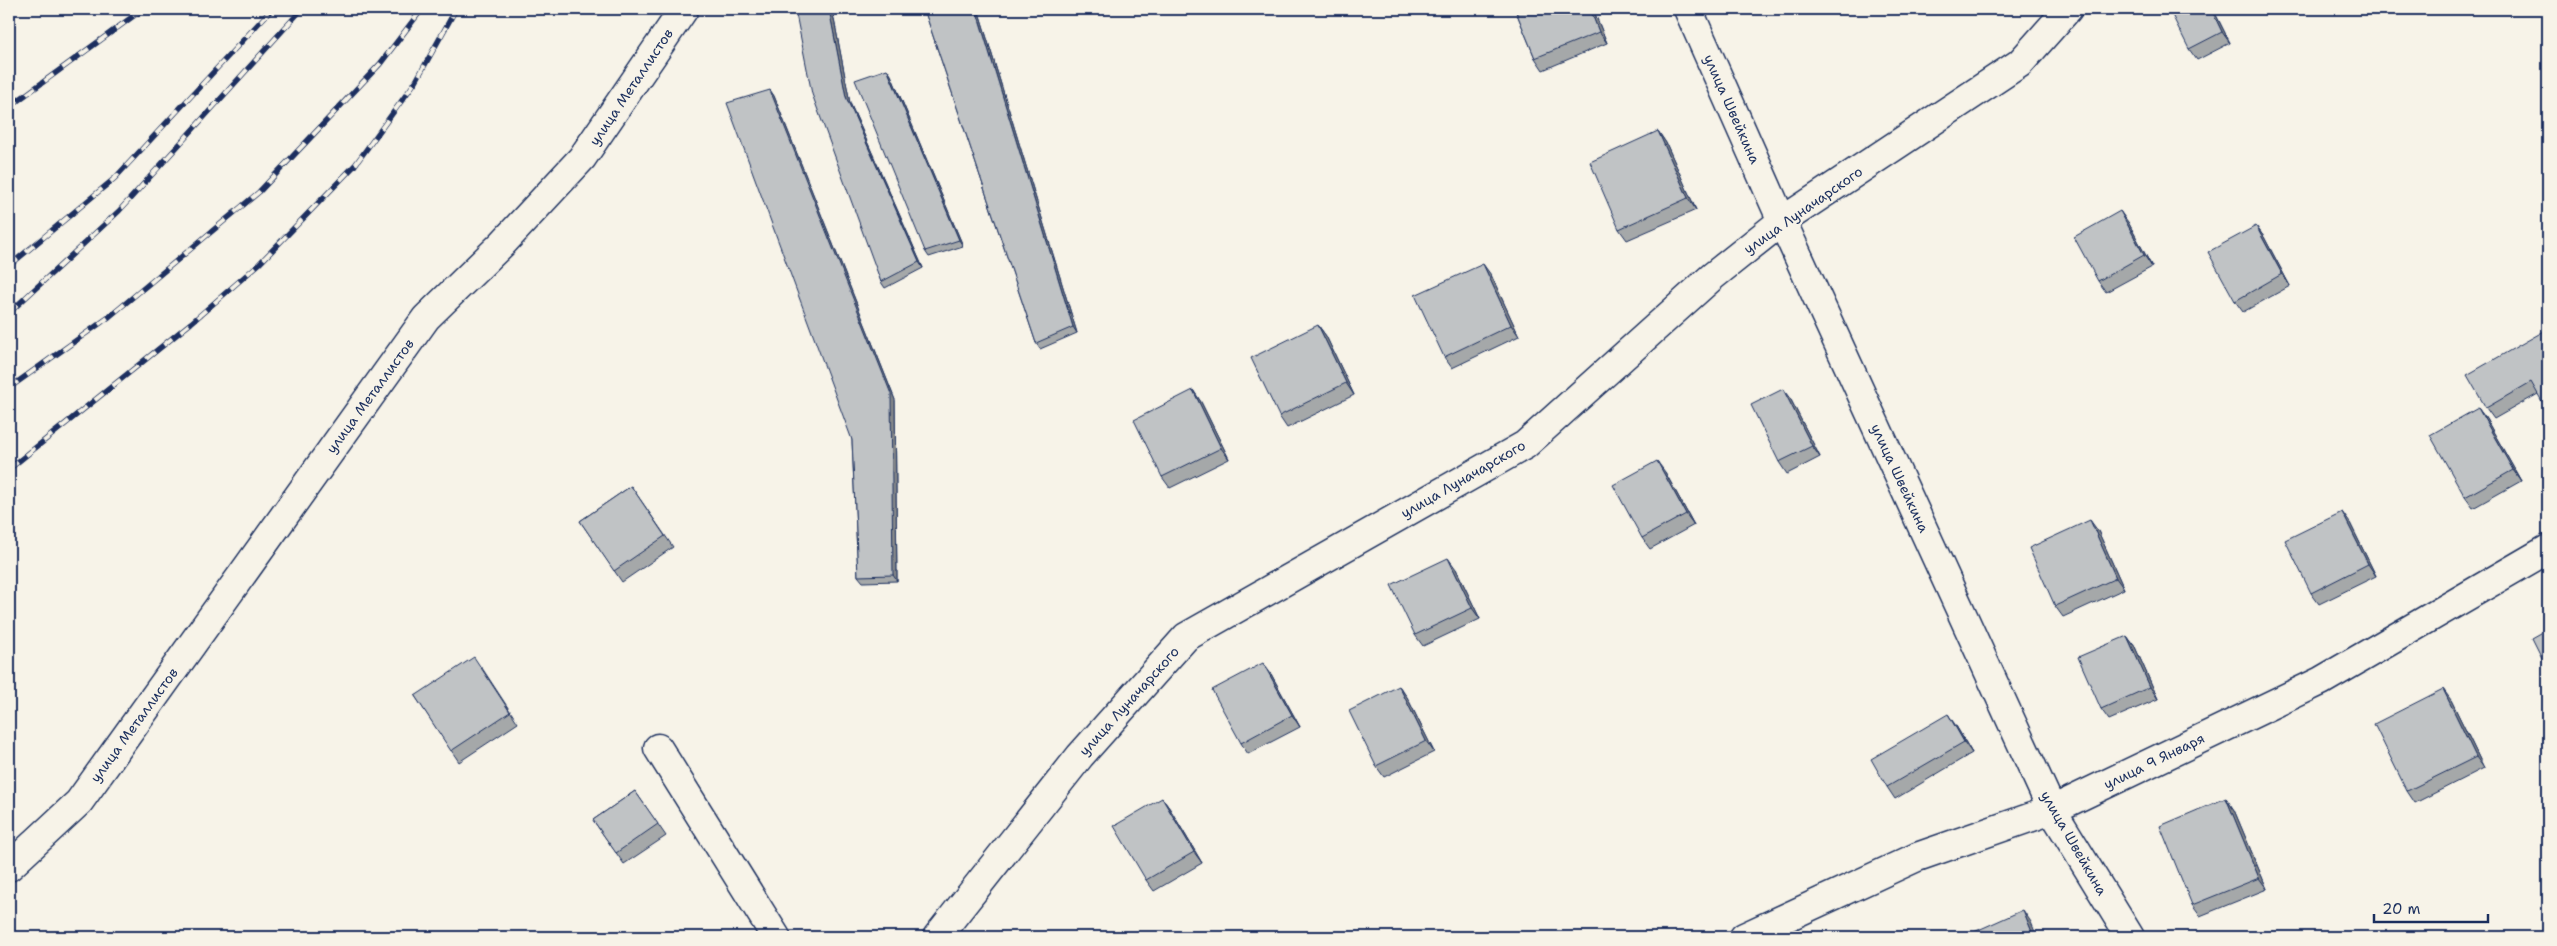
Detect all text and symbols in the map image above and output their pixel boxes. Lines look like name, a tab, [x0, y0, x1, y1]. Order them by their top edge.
street label: улица Металлистов	[585, 25, 677, 149]
street label: улица Швейкина	[1700, 51, 1764, 167]
street label: улица Луначарского	[1740, 162, 1866, 258]
street label: улица Металлистов	[322, 335, 418, 457]
street label: улица Швейкина	[1867, 421, 1933, 536]
street label: улица Луначарского	[1397, 436, 1529, 522]
street label: улица Луначарского	[1075, 643, 1183, 759]
street label: улица Металлистов	[86, 664, 182, 786]
street label: улица 9 Января	[2101, 729, 2207, 793]
street label: улица Швейкина	[2037, 787, 2111, 899]
scale bar	[2374, 891, 2488, 923]
text: 20 m	[2382, 899, 2421, 919]

